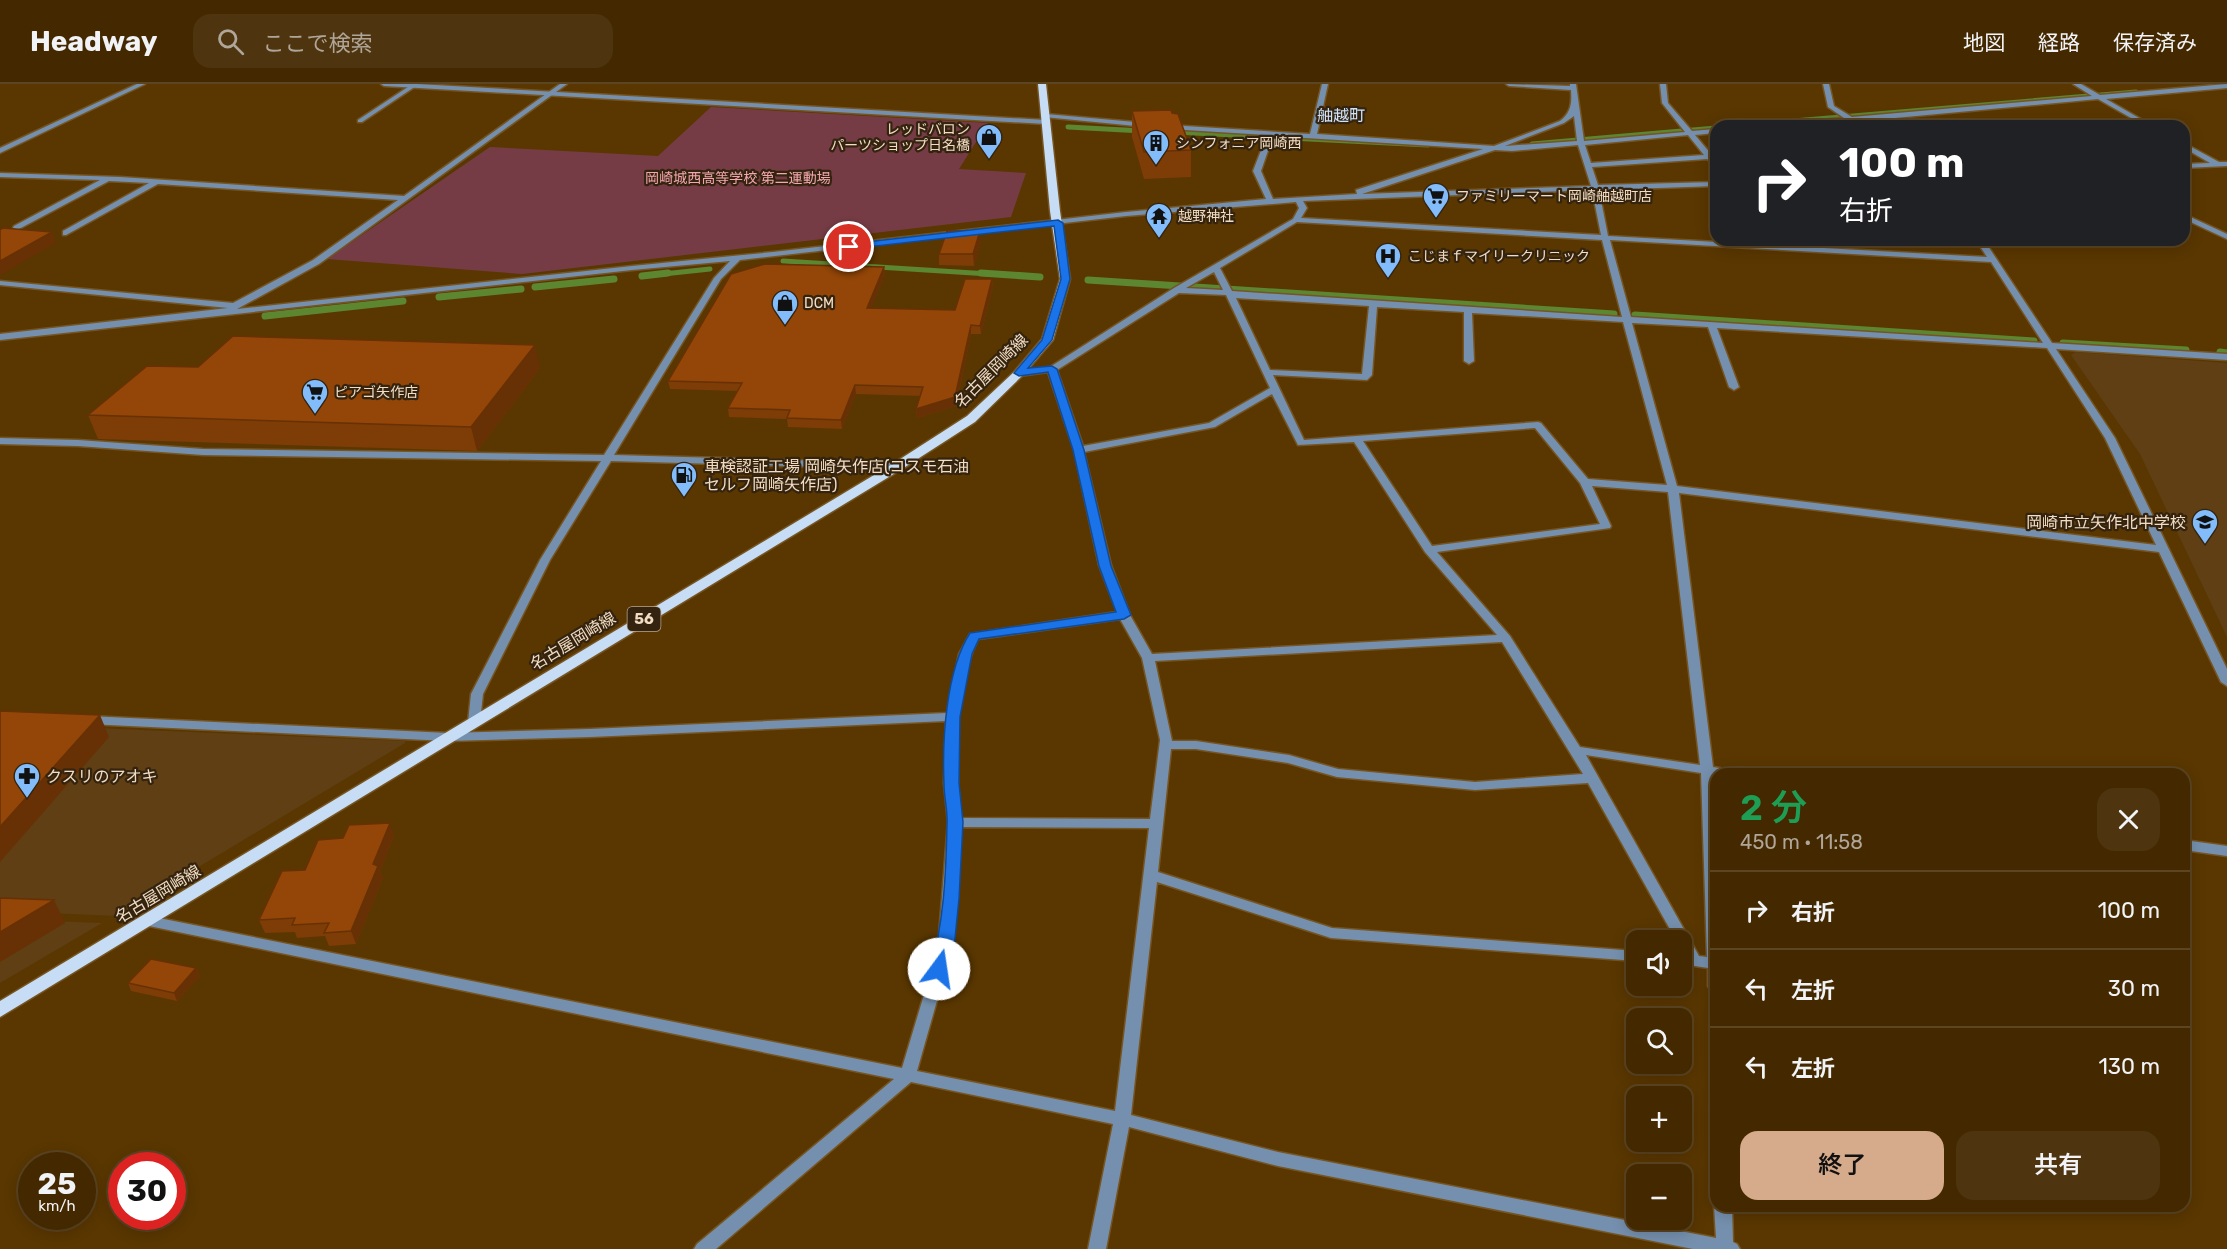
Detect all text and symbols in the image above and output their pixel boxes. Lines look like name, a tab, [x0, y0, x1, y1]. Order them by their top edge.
search box	[193, 14, 613, 68]
text: Headway	[30, 25, 157, 58]
icon: search	[214, 25, 247, 58]
text: ここで検索	[262, 30, 372, 57]
text: 地図	[1963, 30, 2005, 55]
text: 経路	[2038, 30, 2080, 55]
text: 保存済み	[2113, 30, 2197, 55]
district label: 舳越町	[1317, 106, 1365, 125]
place label: レッドバロン パーツショップ日名橋	[830, 121, 970, 154]
shop icon: レッドバロン パーツショップ日名橋	[974, 122, 1004, 160]
building icon: シンフォニア岡崎西	[1141, 128, 1171, 166]
place label: シンフォニア岡崎西	[1176, 135, 1302, 152]
text: 100 m	[1839, 138, 1964, 188]
icon: right	[1740, 144, 1818, 222]
park label: 岡崎城西高等学校 第二運動場	[645, 170, 831, 187]
supermarket icon: ファミリーマート岡崎舳越町店	[1421, 181, 1451, 219]
place label: ファミリーマート岡崎舳越町店	[1456, 188, 1652, 205]
text: 右折	[1839, 195, 1893, 227]
temple icon: 越野神社	[1144, 201, 1174, 239]
place label: 越野神社	[1178, 208, 1234, 225]
pin	[823, 221, 874, 272]
icon: arrive	[832, 230, 865, 263]
hospital icon: こじまｆマイリークリニック	[1373, 241, 1403, 279]
place label: こじまｆマイリークリニック	[1408, 248, 1590, 265]
shop icon: DCM	[770, 288, 800, 326]
place label: DCM	[804, 295, 834, 312]
street label: 名古屋岡崎線	[950, 330, 1032, 412]
supermarket icon: ピアゴ矢作店	[300, 377, 330, 415]
place label: ピアゴ矢作店	[334, 384, 418, 401]
place label: 車検認証工場 岡崎矢作店(コスモ石油 セルフ岡崎矢作店)	[704, 457, 969, 494]
fuel station icon: 車検認証工場 岡崎矢作店(コスモ石油 セルフ岡崎矢作店)	[669, 460, 699, 498]
school or university icon: 岡崎市立矢作北中学校	[2190, 507, 2220, 545]
place label: 岡崎市立矢作北中学校	[2026, 513, 2186, 532]
road number: 56	[628, 607, 660, 631]
street label: 名古屋岡崎線	[527, 608, 619, 674]
pharmacy icon: クスリのアオキ	[12, 761, 42, 799]
place label: クスリのアオキ	[46, 767, 158, 786]
text: 2 分	[1740, 786, 1807, 829]
button: close	[2097, 788, 2160, 851]
text: 450 m · 11:58	[1740, 830, 1863, 854]
street label: 名古屋岡崎線	[112, 861, 204, 927]
icon: right	[1740, 894, 1773, 927]
text: 100 m	[2098, 897, 2160, 924]
text: 右折	[1791, 899, 1835, 926]
map controls	[1626, 930, 1692, 1230]
button: sound	[1626, 930, 1692, 996]
position arrow	[907, 937, 971, 1001]
icon: left	[1740, 972, 1773, 1005]
text: 30 m	[2108, 975, 2160, 1002]
text: 左折	[1791, 977, 1835, 1004]
button: search	[1626, 1008, 1692, 1074]
icon: left	[1740, 1050, 1773, 1083]
text: 130 m	[2098, 1053, 2160, 1080]
text: 左折	[1791, 1055, 1835, 1082]
button: +	[1626, 1086, 1692, 1152]
button: 終了	[1740, 1131, 1944, 1200]
button: 共有	[1956, 1131, 2160, 1200]
speed limit sign: 30	[108, 1152, 186, 1230]
button: −	[1626, 1164, 1692, 1230]
text: 25	[38, 1166, 76, 1202]
text: km/h	[38, 1197, 76, 1215]

